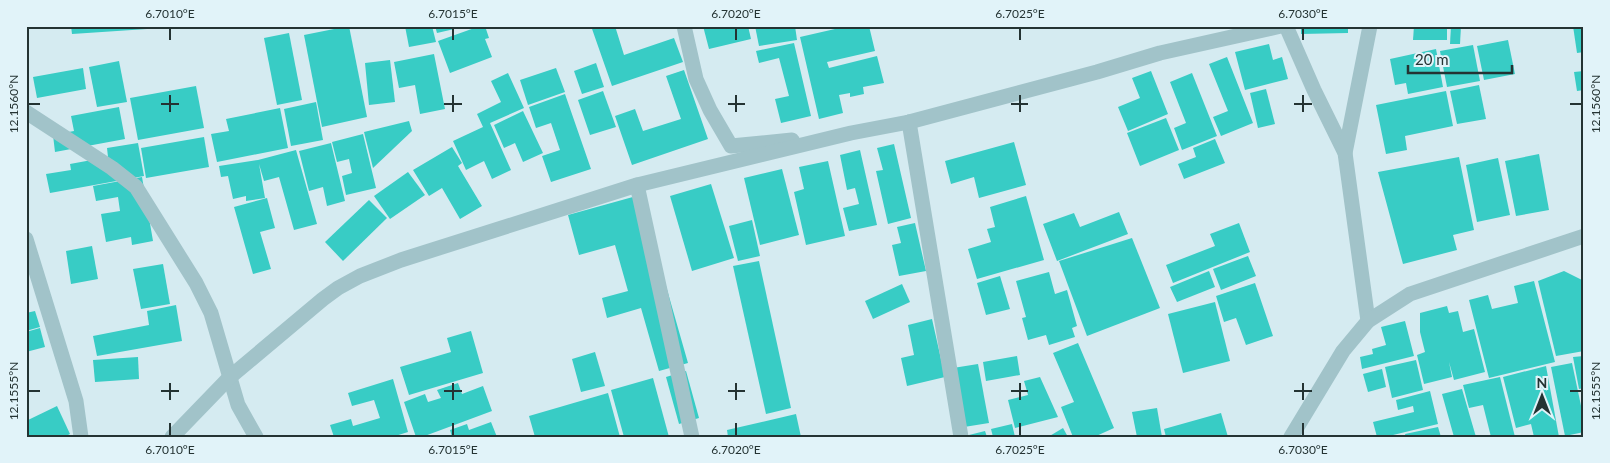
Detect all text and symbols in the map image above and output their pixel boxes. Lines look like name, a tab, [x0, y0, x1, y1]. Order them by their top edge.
text: 6.7010°E	[145, 6, 195, 21]
text: 6.7015°E	[428, 6, 478, 21]
text: 6.7020°E	[711, 6, 761, 21]
text: 6.7025°E	[995, 6, 1045, 21]
text: 6.7030°E	[1278, 6, 1328, 21]
scale bar	[1408, 42, 1511, 74]
text: 20 m	[1415, 50, 1449, 68]
text: 12.1560°N	[6, 75, 21, 133]
text: 12.1560°N	[1588, 75, 1603, 133]
text: 12.1555°N	[6, 362, 21, 420]
text: 12.1555°N	[1588, 362, 1603, 420]
north arrow	[1518, 370, 1568, 420]
text: N	[1537, 374, 1547, 391]
text: 6.7010°E	[145, 442, 195, 457]
text: 6.7015°E	[428, 442, 478, 457]
text: 6.7020°E	[711, 442, 761, 457]
text: 6.7025°E	[995, 442, 1045, 457]
text: 6.7030°E	[1278, 442, 1328, 457]

